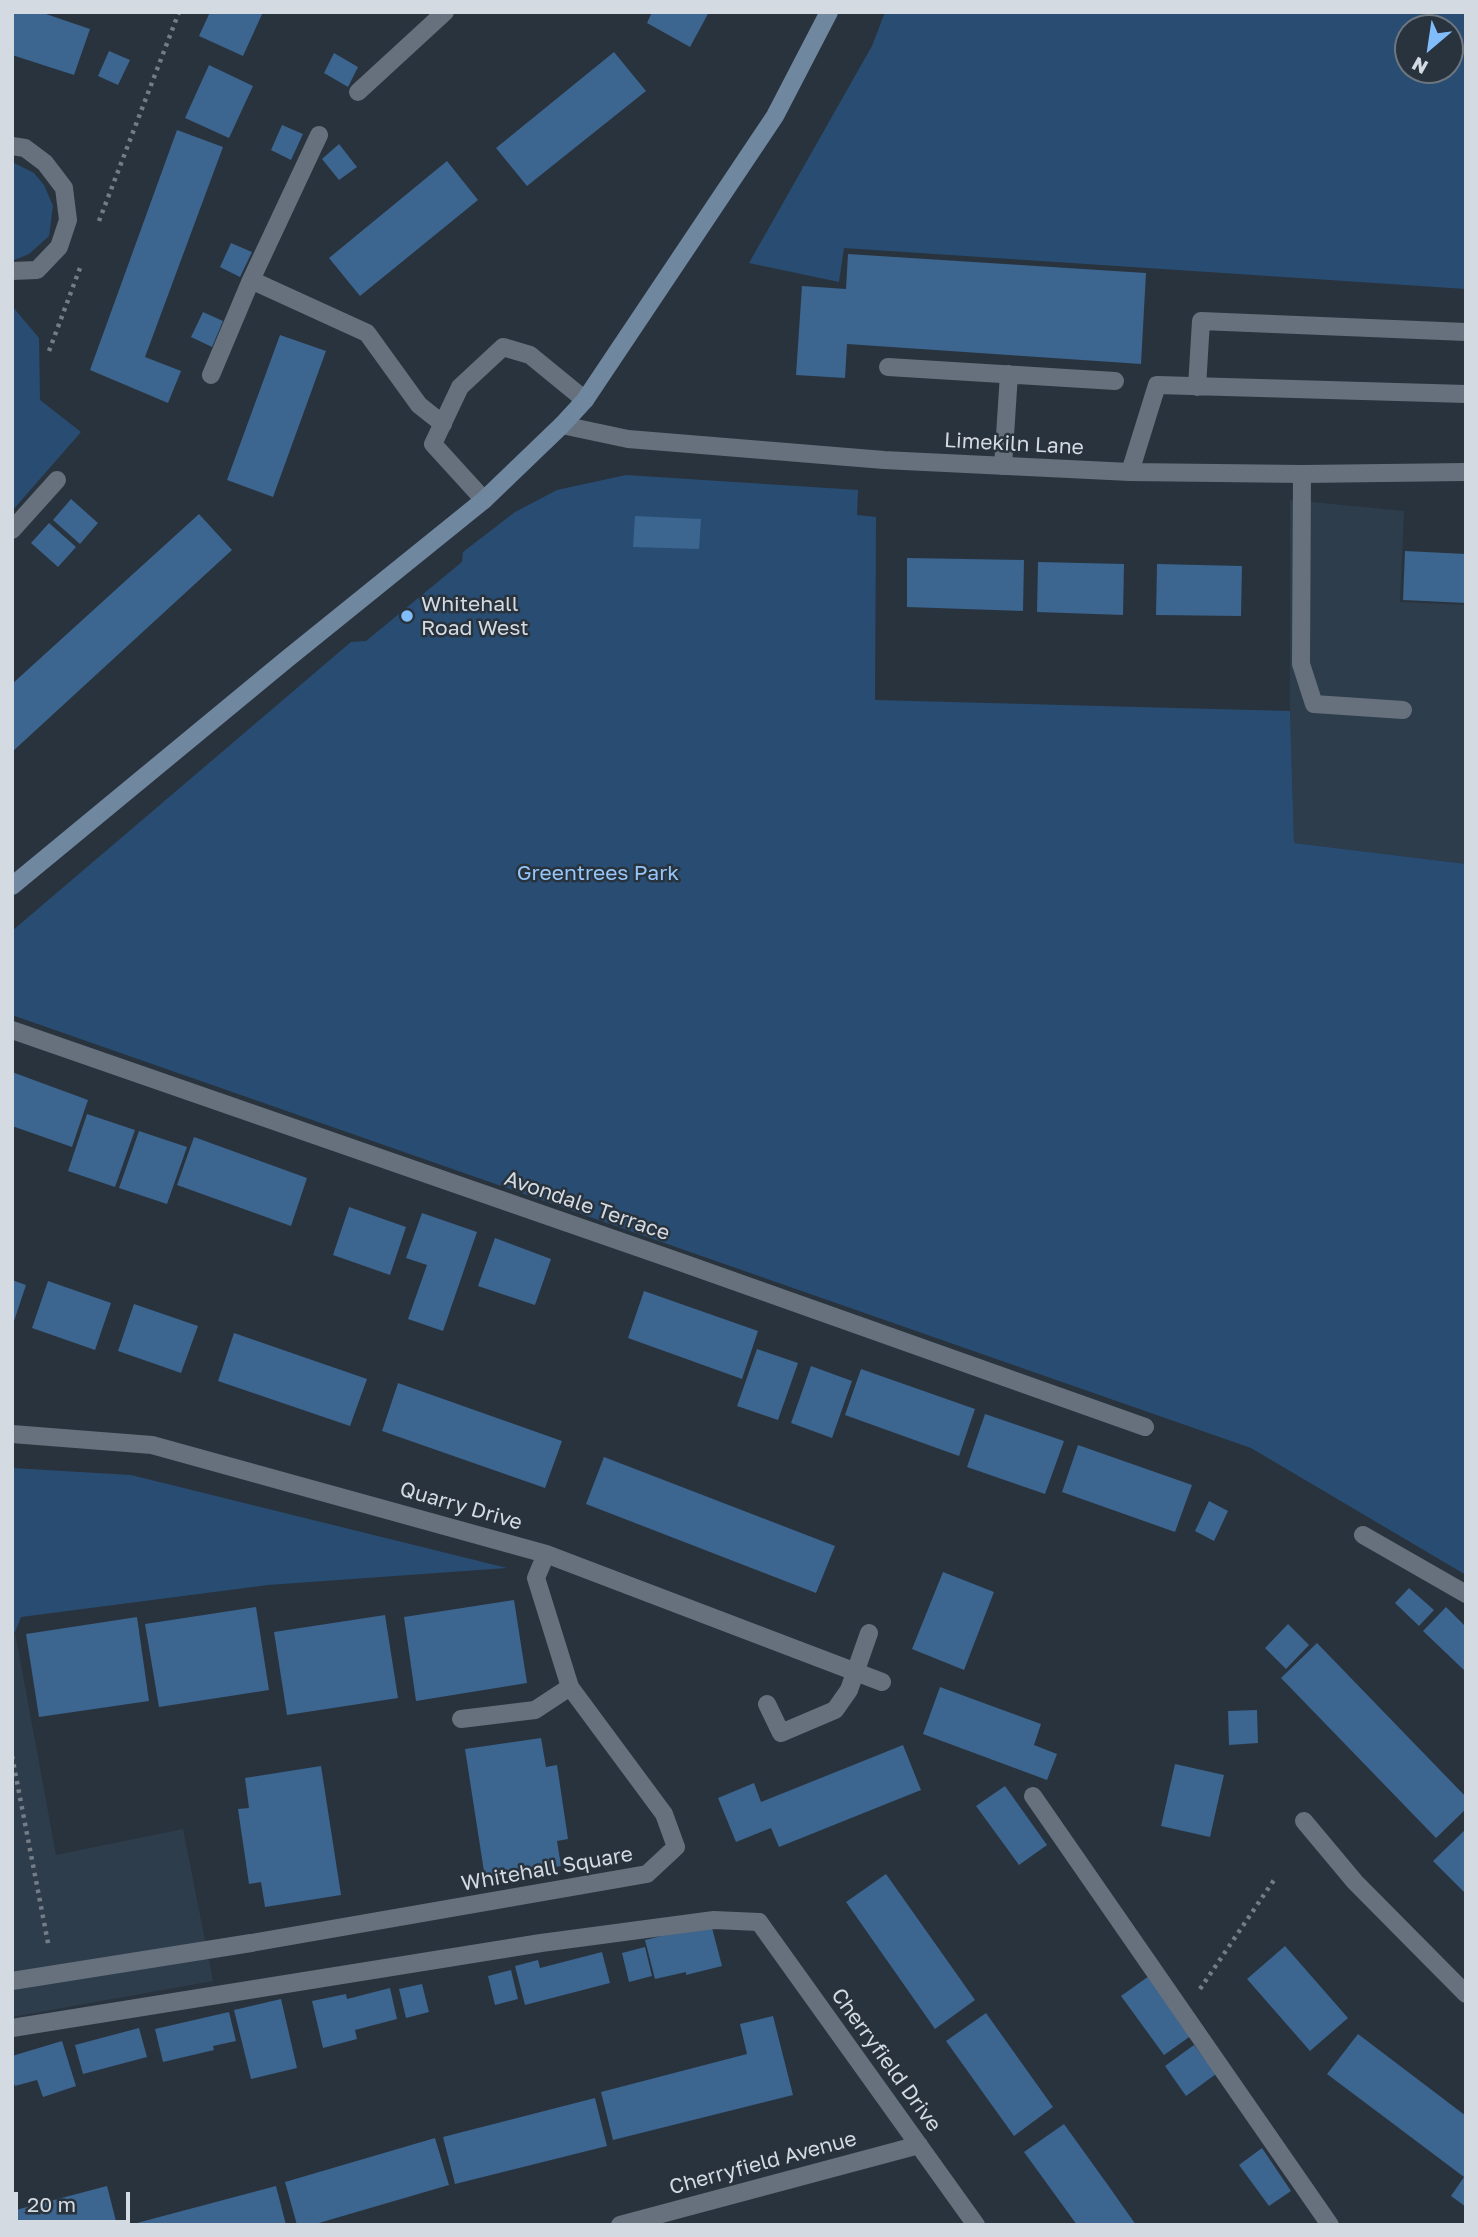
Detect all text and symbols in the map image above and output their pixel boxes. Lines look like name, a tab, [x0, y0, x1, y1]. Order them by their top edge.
north arrow	[1394, 14, 1464, 84]
text: N	[1408, 52, 1431, 80]
street label: Limekiln Lane	[943, 428, 1085, 460]
place label: Whitehall Road West	[421, 591, 529, 641]
marker: Whitehall Road West	[399, 608, 415, 624]
park label: Greentrees Park	[517, 860, 679, 886]
street label: Avondale Terrace	[501, 1166, 673, 1246]
street label: Quarry Drive	[397, 1476, 525, 1536]
street label: Whitehall Square	[459, 1841, 635, 1897]
street label: Cherryfield Drive	[826, 1984, 946, 2136]
street label: Cherryfield Avenue	[667, 2126, 859, 2200]
scale bar	[18, 2178, 133, 2222]
text: 20 m	[27, 2191, 76, 2217]

